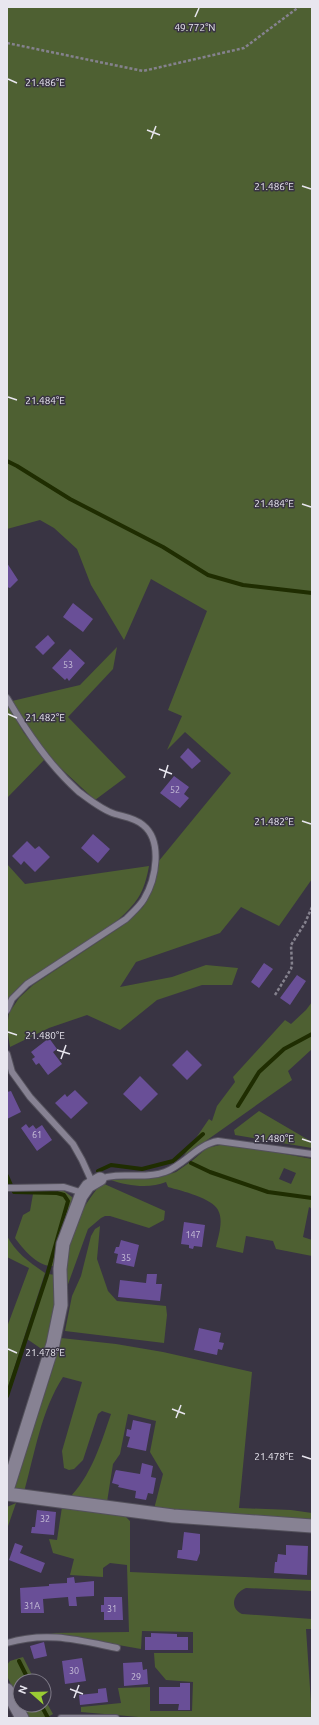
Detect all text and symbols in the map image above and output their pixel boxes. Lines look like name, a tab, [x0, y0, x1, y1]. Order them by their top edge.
text: 49.772°N	[174, 22, 216, 33]
text: 21.486°E	[25, 77, 65, 88]
text: 21.486°E	[254, 181, 294, 192]
text: 21.484°E	[25, 395, 65, 406]
text: 21.484°E	[254, 498, 294, 509]
house number: 53	[63, 660, 73, 670]
text: 21.482°E	[25, 712, 65, 723]
house number: 52	[170, 785, 180, 795]
text: 21.482°E	[254, 816, 294, 827]
text: 21.480°E	[25, 1030, 65, 1041]
house number: 61	[32, 1130, 42, 1140]
text: 21.480°E	[254, 1133, 294, 1144]
house number: 147	[185, 1230, 201, 1240]
house number: 35	[121, 1253, 131, 1263]
text: 21.478°E	[25, 1347, 65, 1358]
text: 21.478°E	[254, 1451, 294, 1462]
house number: 32	[40, 1514, 50, 1524]
house number: 31A	[24, 1601, 40, 1611]
house number: 31	[107, 1604, 117, 1614]
house number: 30	[69, 1666, 79, 1676]
house number: 29	[131, 1672, 141, 1682]
north arrow	[12, 1673, 52, 1713]
text: N	[16, 1684, 30, 1695]

